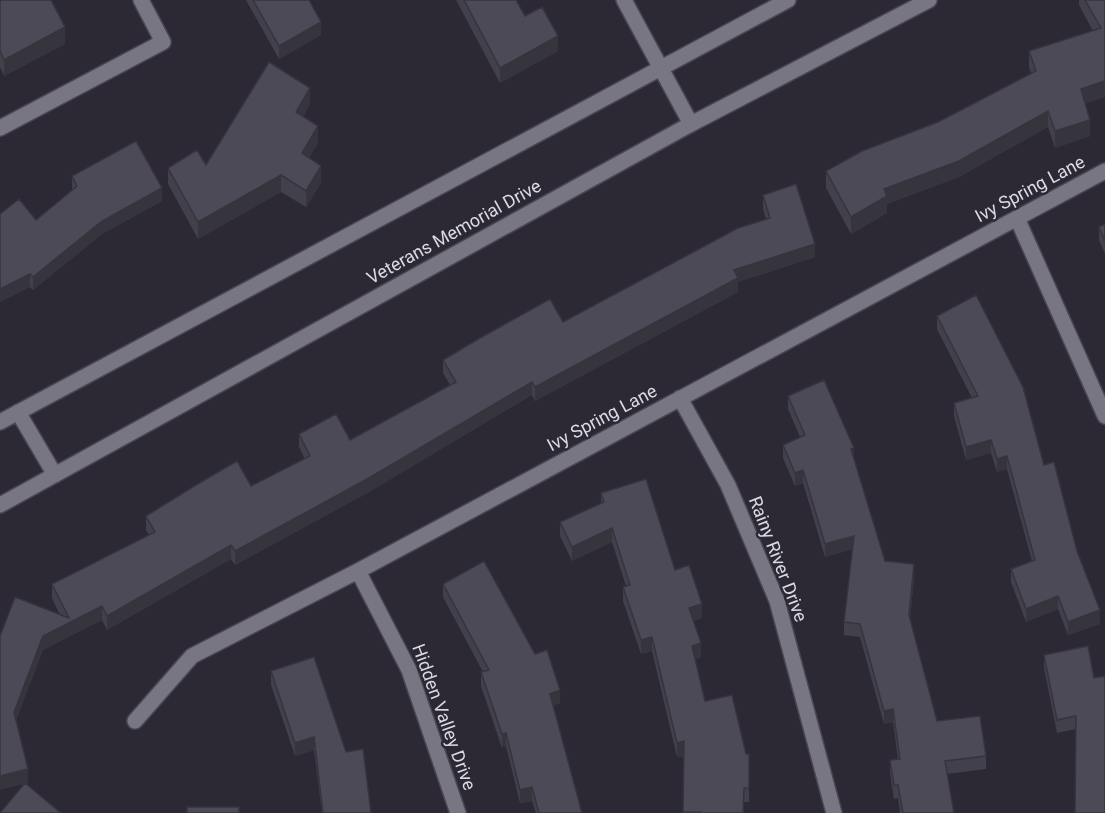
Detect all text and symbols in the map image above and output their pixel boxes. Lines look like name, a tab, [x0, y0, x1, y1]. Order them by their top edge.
street label: Ivy Spring Lane	[971, 151, 1088, 226]
street label: Veterans Memorial Drive	[363, 175, 545, 288]
street label: Ivy Spring Lane	[543, 380, 660, 455]
street label: Rainy River Drive	[745, 493, 812, 625]
street label: Hidden Valley Drive	[408, 641, 481, 793]

